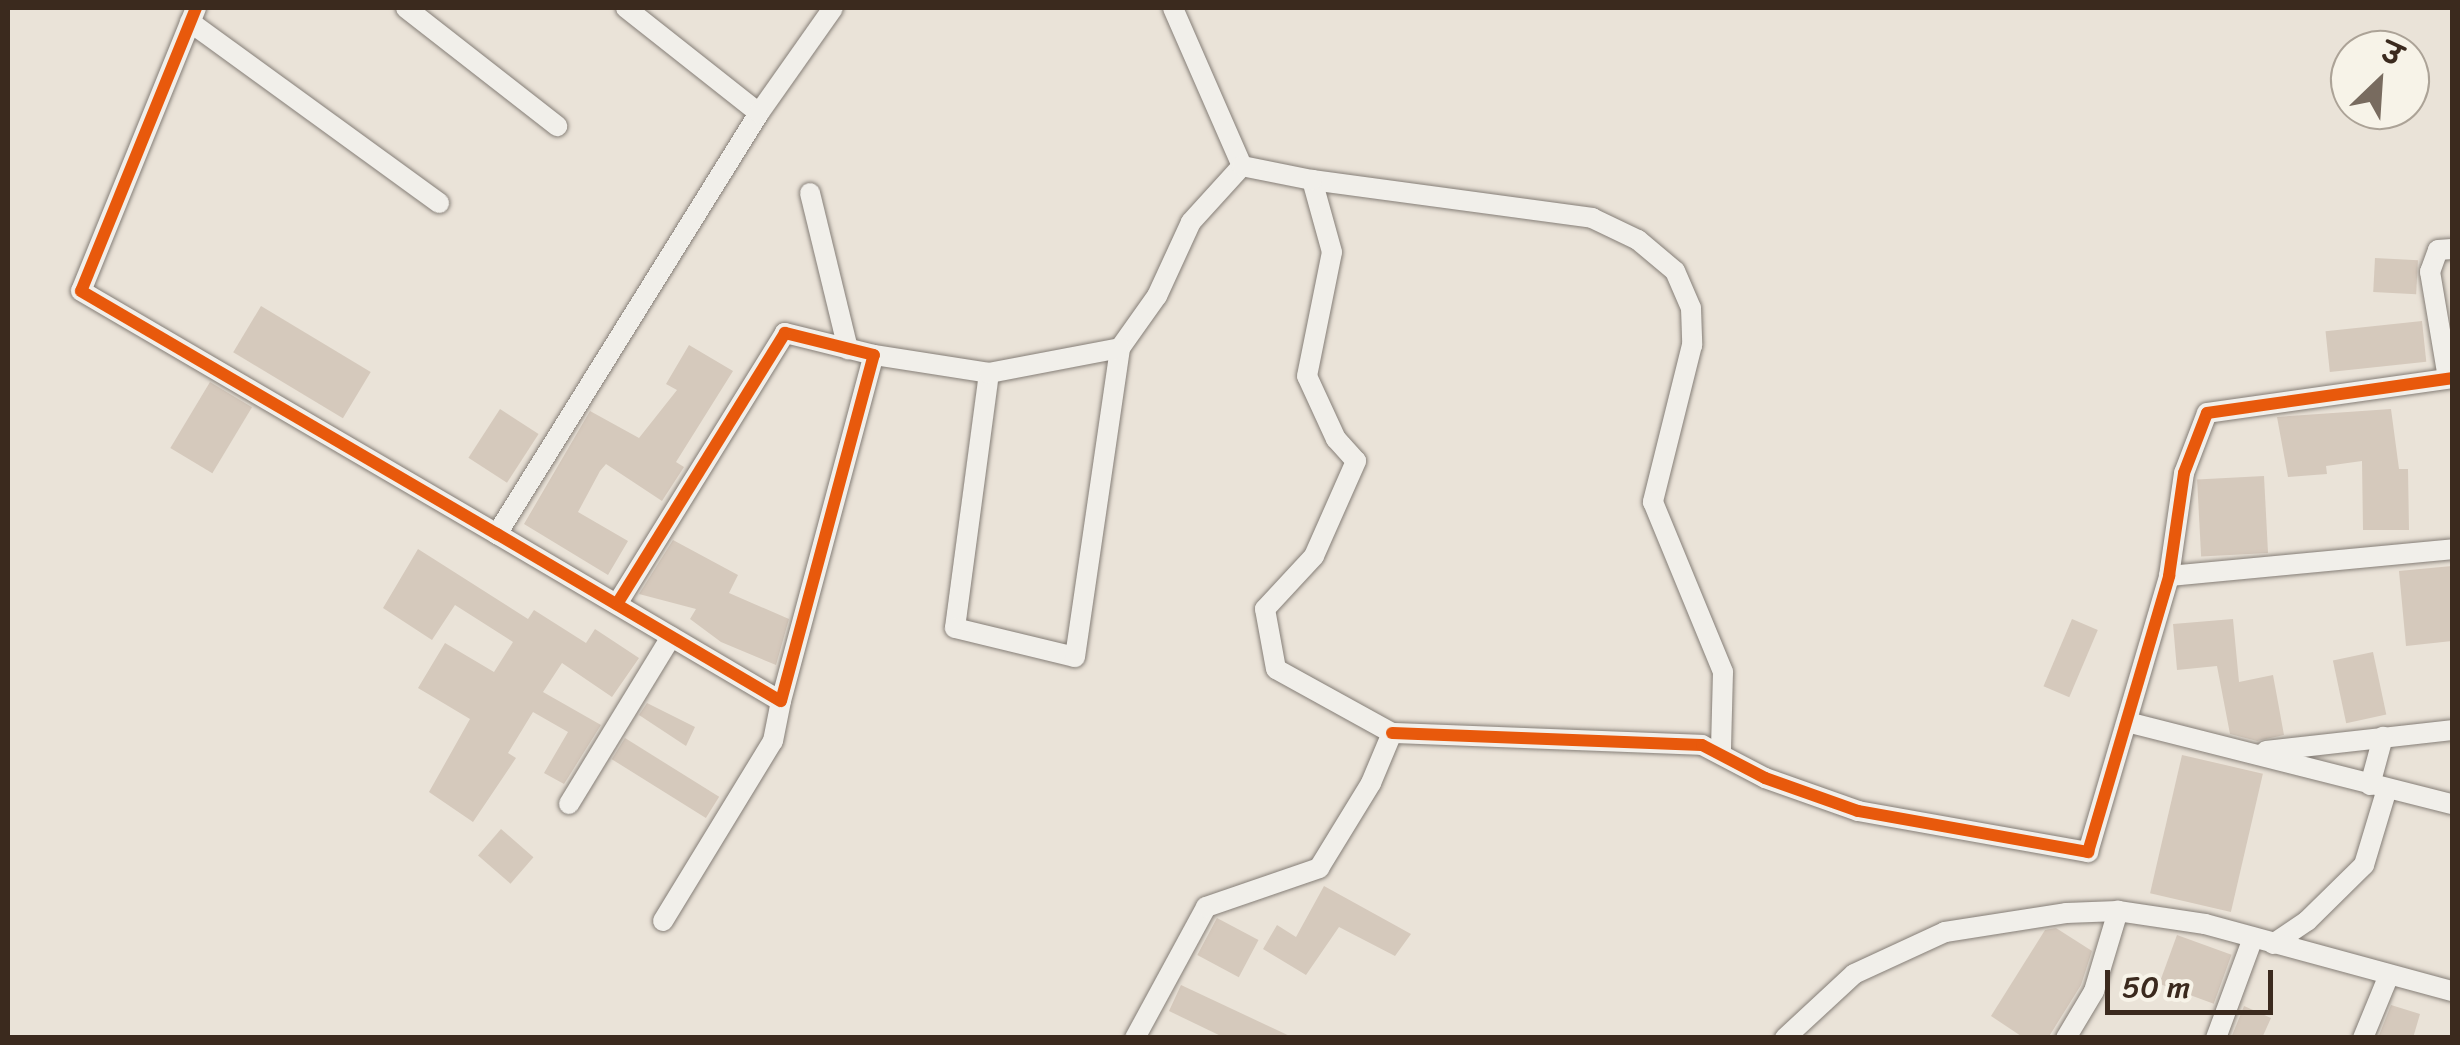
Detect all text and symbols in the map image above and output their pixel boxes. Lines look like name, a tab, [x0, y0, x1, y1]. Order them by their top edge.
text: उ	[2373, 28, 2411, 80]
north arrow	[2330, 30, 2430, 130]
scale bar	[2110, 950, 2278, 1012]
text: 50 m	[2122, 960, 2190, 1014]

